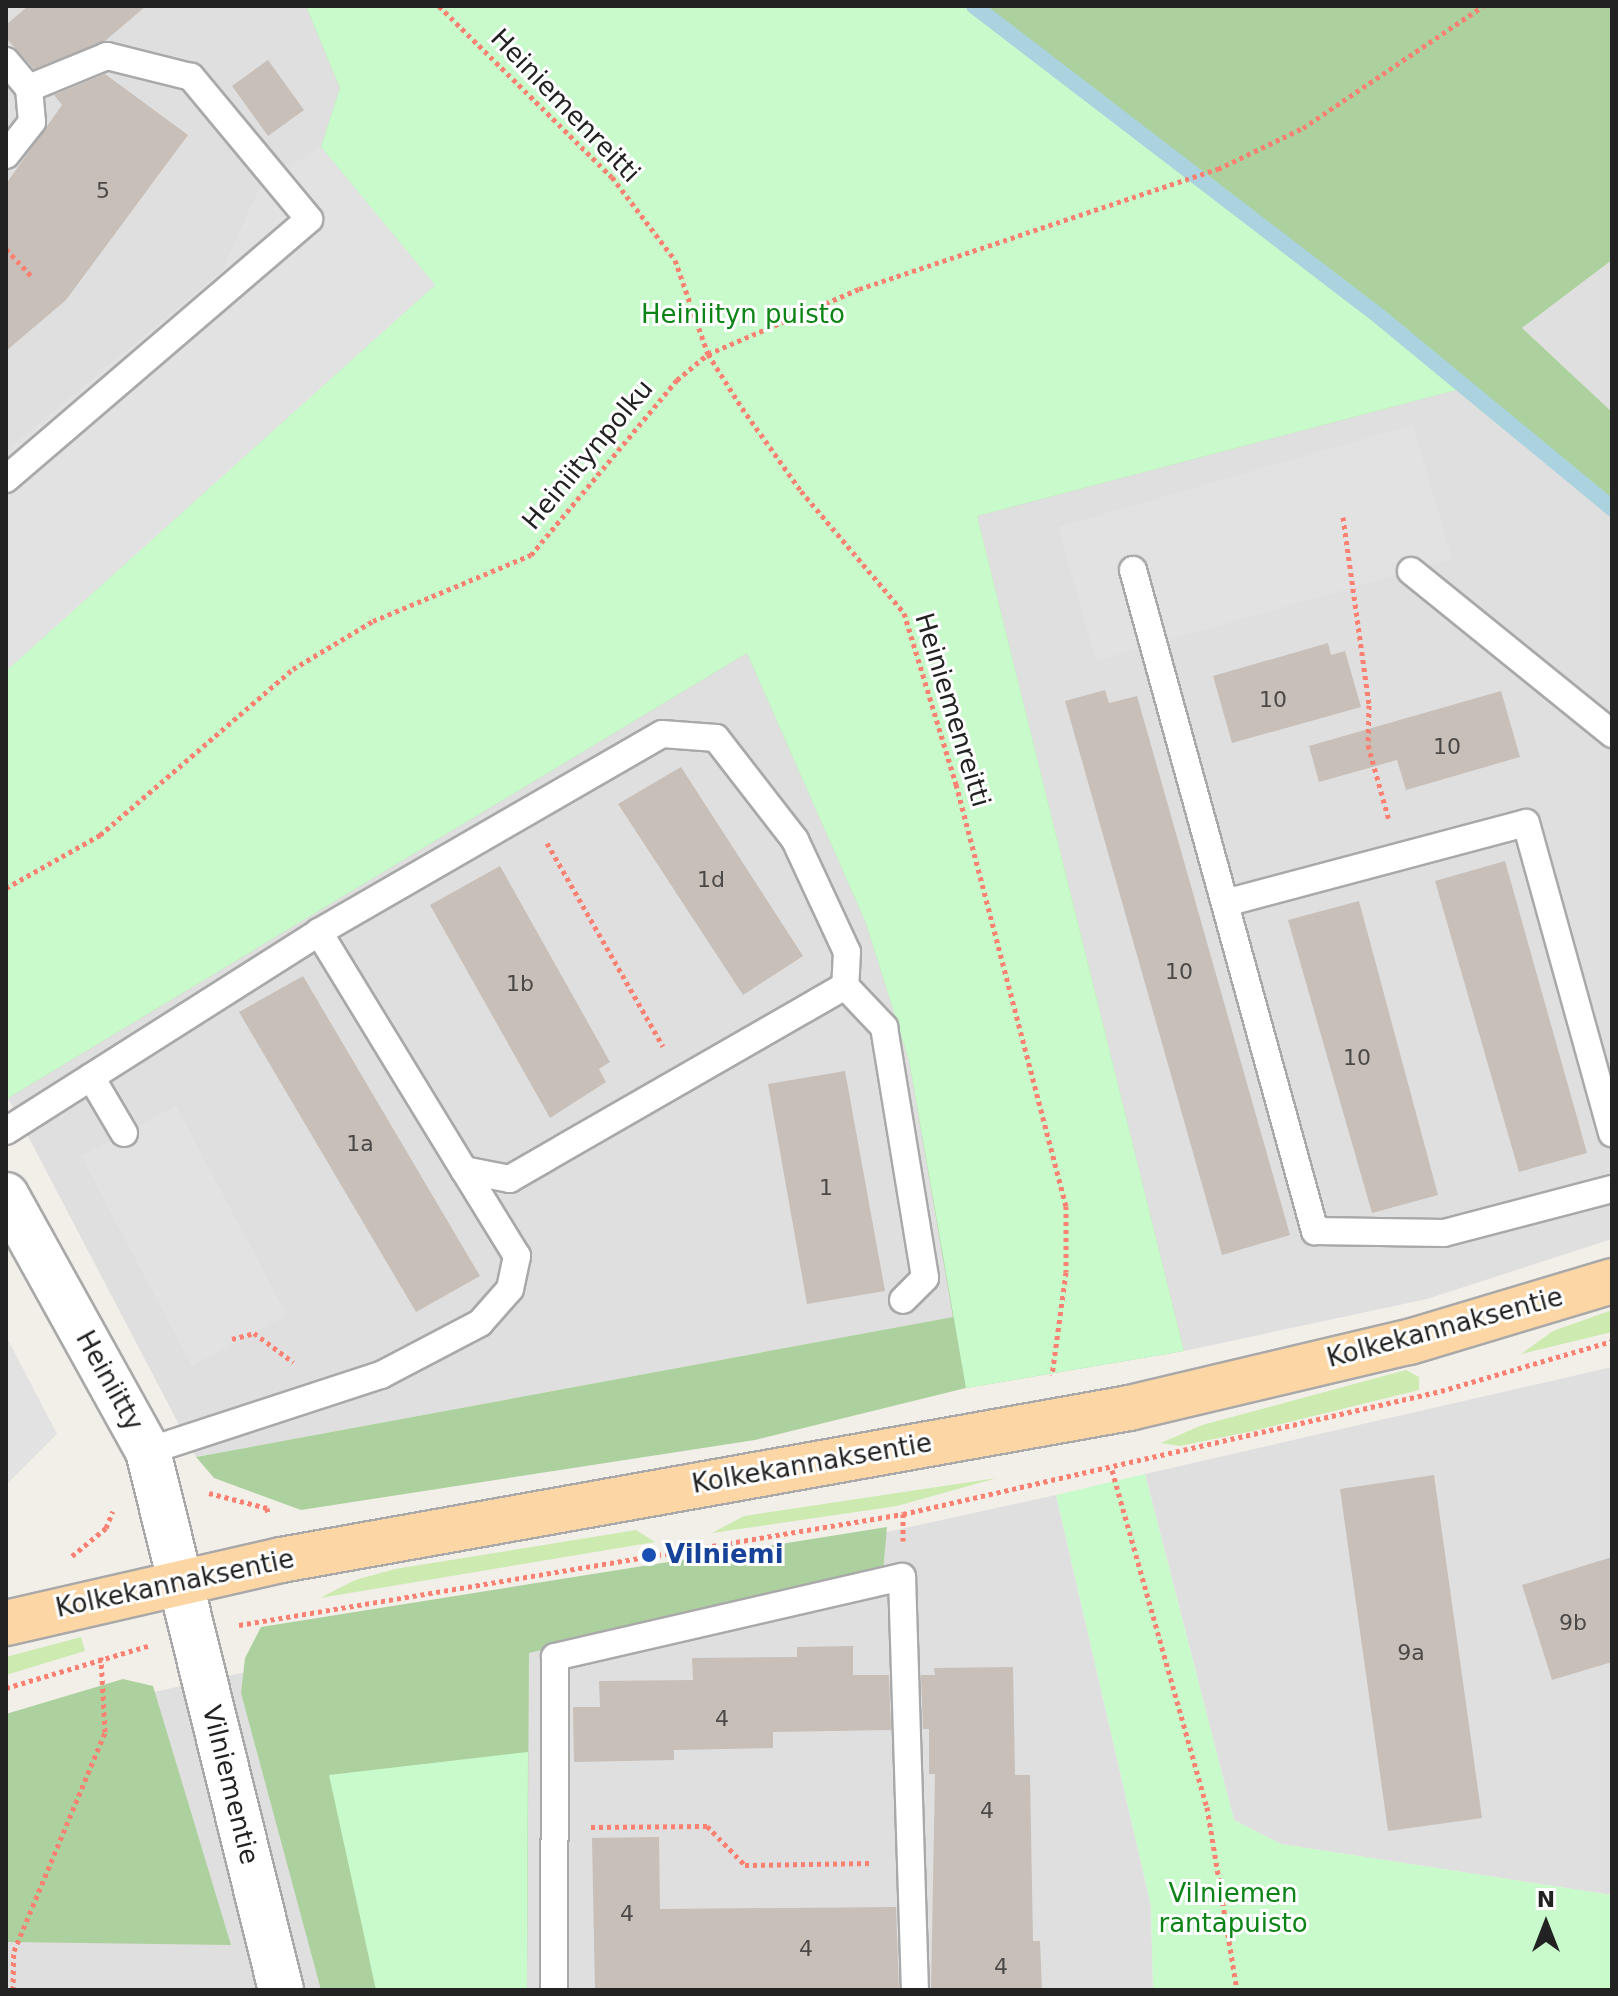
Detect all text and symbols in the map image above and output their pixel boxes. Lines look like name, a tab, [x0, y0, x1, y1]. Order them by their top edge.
street label: Heiniemenreitti	[484, 23, 646, 189]
house number: 5	[96, 178, 110, 204]
park label: Heiniityn puisto	[641, 299, 845, 331]
street label: Heiniitynpolku	[516, 374, 660, 536]
street label: Heiniemenreitti	[908, 609, 996, 811]
house number: 10	[1259, 687, 1287, 713]
house number: 10	[1433, 734, 1461, 760]
house number: 1d	[697, 867, 725, 893]
house number: 10	[1165, 959, 1193, 985]
house number: 1b	[506, 971, 534, 997]
house number: 10	[1343, 1045, 1371, 1071]
house number: 1a	[346, 1131, 374, 1157]
house number: 1	[819, 1175, 833, 1201]
street label: Kolkekannaksentie	[1324, 1281, 1566, 1375]
street label: Heiniitty	[69, 1326, 149, 1436]
street label: Kolkekannaksentie	[690, 1428, 934, 1500]
place label: Vilniemi	[665, 1539, 784, 1571]
street label: Kolkekannaksentie	[53, 1543, 297, 1625]
marker: Vilniemi	[640, 1546, 658, 1564]
house number: 9b	[1559, 1610, 1587, 1636]
house number: 9a	[1397, 1640, 1425, 1666]
street label: Vilniementie	[195, 1702, 265, 1868]
house number: 4	[715, 1706, 729, 1732]
house number: 4	[980, 1798, 994, 1824]
park label: Vilniemen rantapuisto	[1158, 1878, 1308, 1940]
north arrow	[1506, 1884, 1586, 1964]
text: N	[1537, 1887, 1555, 1912]
house number: 4	[620, 1901, 634, 1927]
house number: 4	[799, 1936, 813, 1962]
house number: 4	[994, 1954, 1008, 1980]

